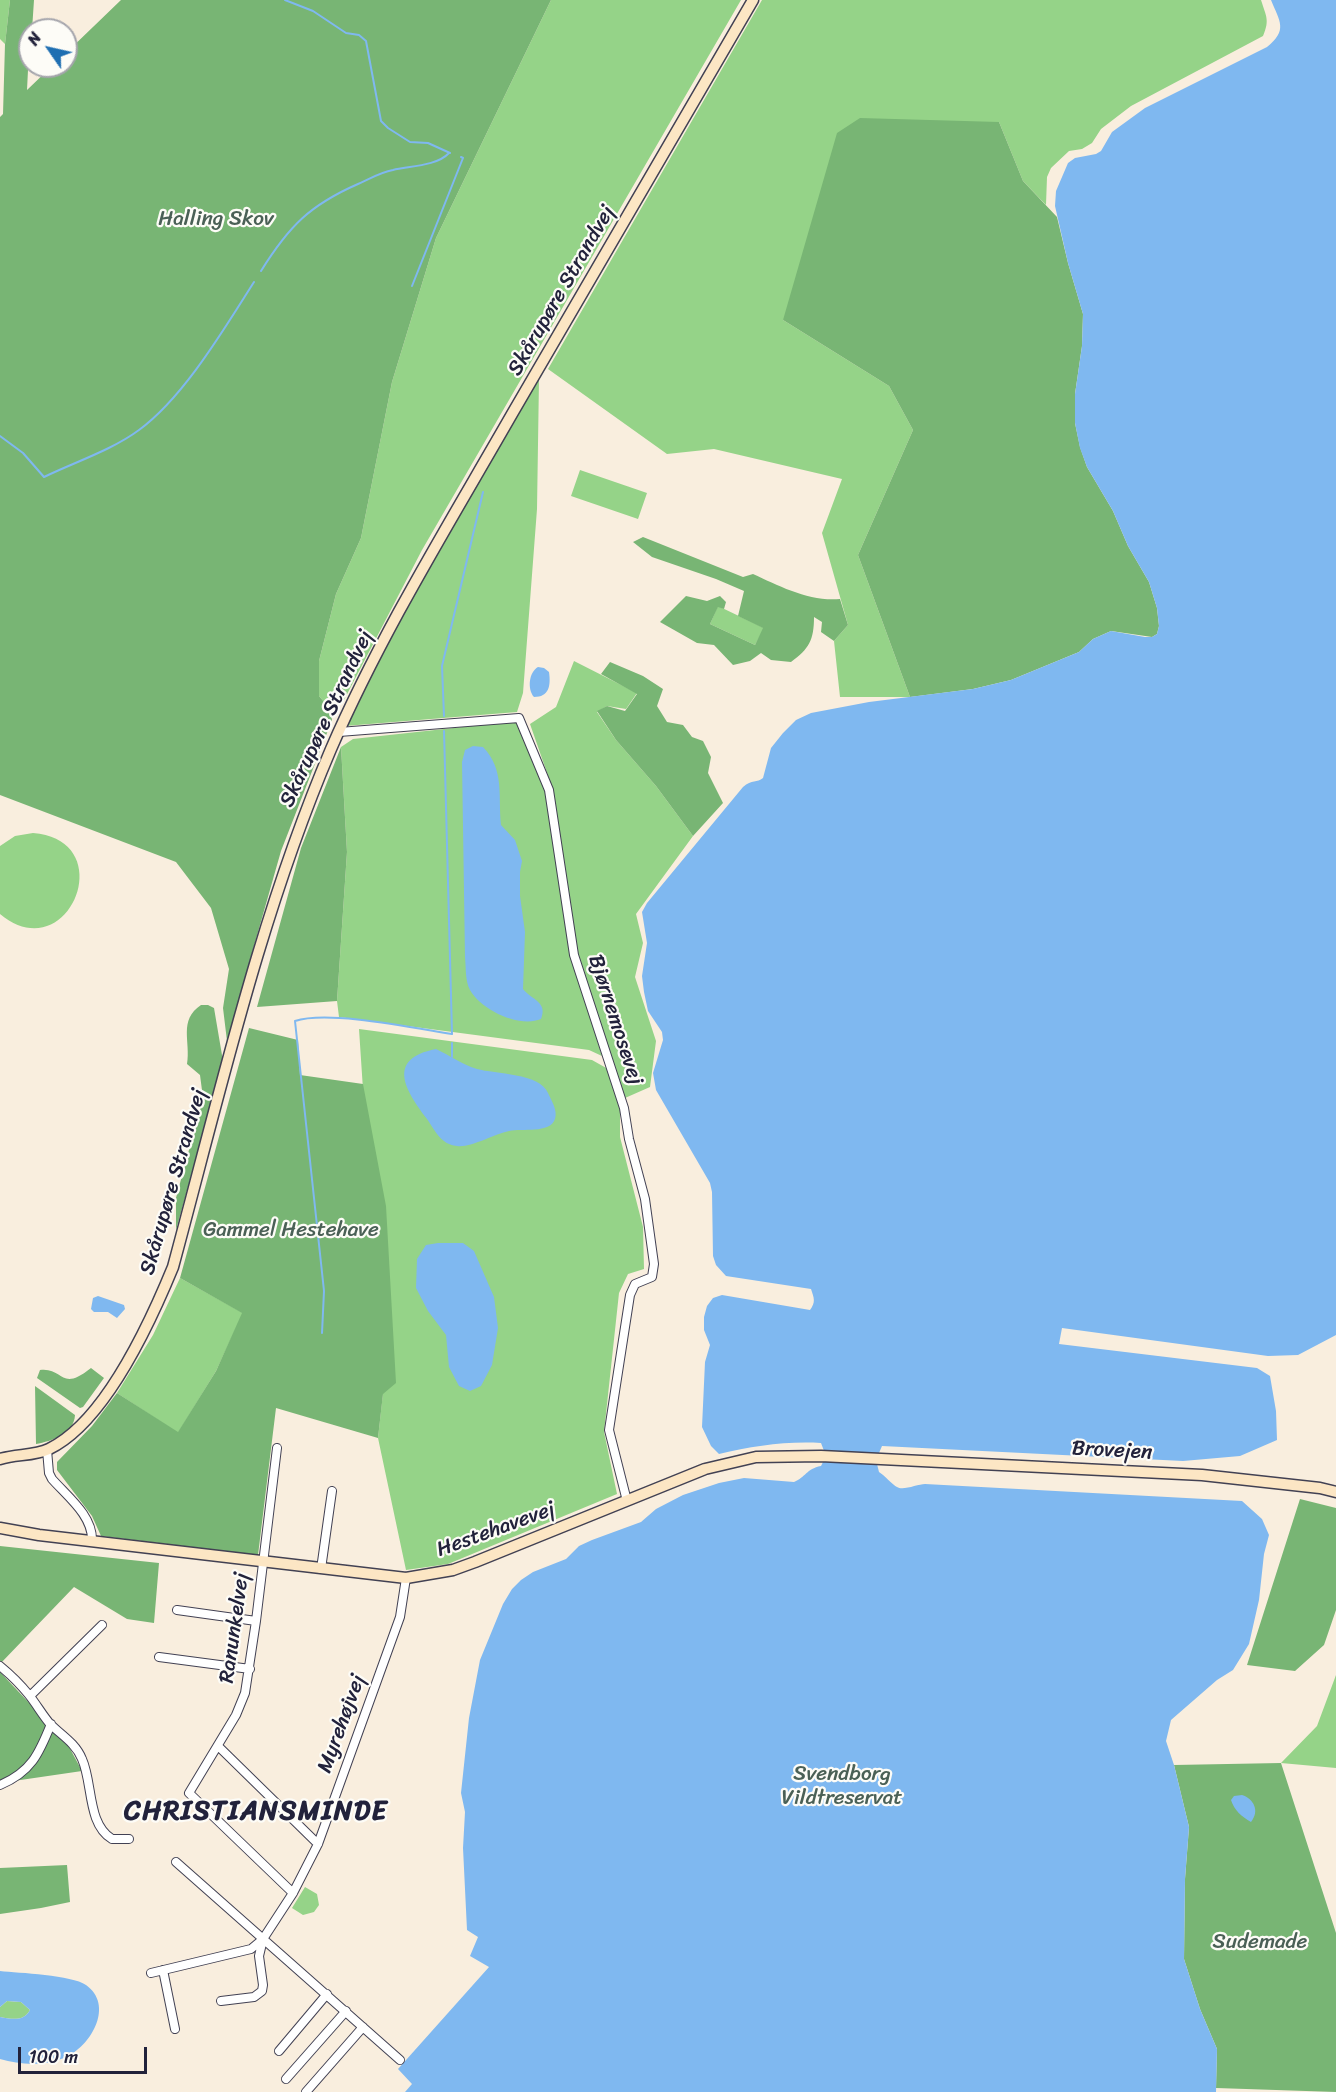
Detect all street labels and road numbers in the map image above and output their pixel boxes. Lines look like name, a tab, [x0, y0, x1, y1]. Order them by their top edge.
street label: Skårupøre Strandvej	[503, 202, 621, 380]
street label: Skårupøre Strandvej	[275, 627, 379, 811]
street label: Bjørnemosevej	[582, 952, 648, 1088]
street label: Skårupøre Strandvej	[135, 1086, 213, 1278]
street label: Brovejen	[1071, 1436, 1153, 1466]
street label: Hestehavevej	[433, 1497, 559, 1563]
street label: Ranunkelvej	[215, 1571, 255, 1685]
street label: Myrehøjvej	[313, 1671, 371, 1777]

